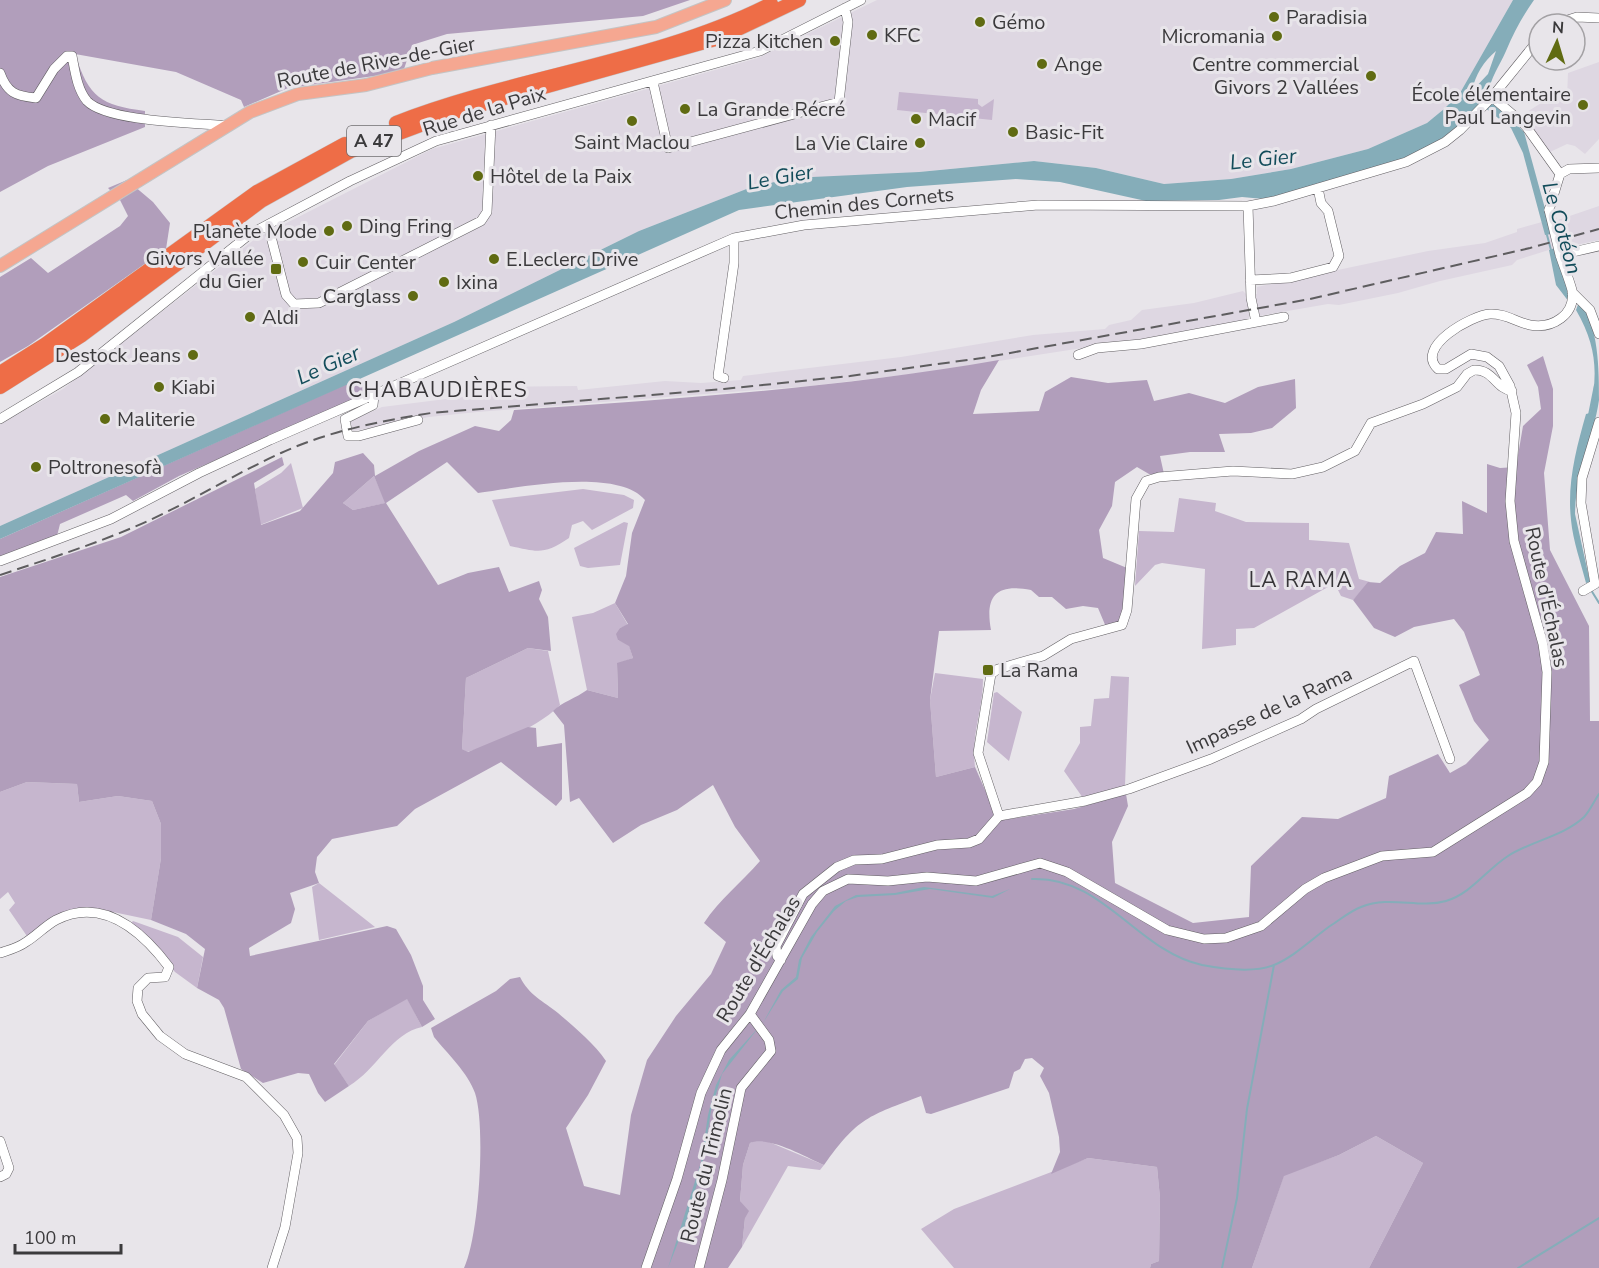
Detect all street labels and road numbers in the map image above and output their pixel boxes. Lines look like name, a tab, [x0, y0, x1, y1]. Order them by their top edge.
street label: Route de Rive-de-Gier	[275, 30, 478, 95]
street label: Rue de la Paix	[419, 80, 549, 143]
road number: A 47	[347, 126, 401, 156]
street label: Chemin des Cornets	[773, 181, 955, 226]
street label: Route d'Échalas	[1518, 524, 1575, 670]
street label: Impasse de la Rama	[1182, 660, 1357, 761]
street label: Route d'Échalas	[710, 891, 807, 1028]
street label: Route du Trimolin	[674, 1085, 739, 1245]

